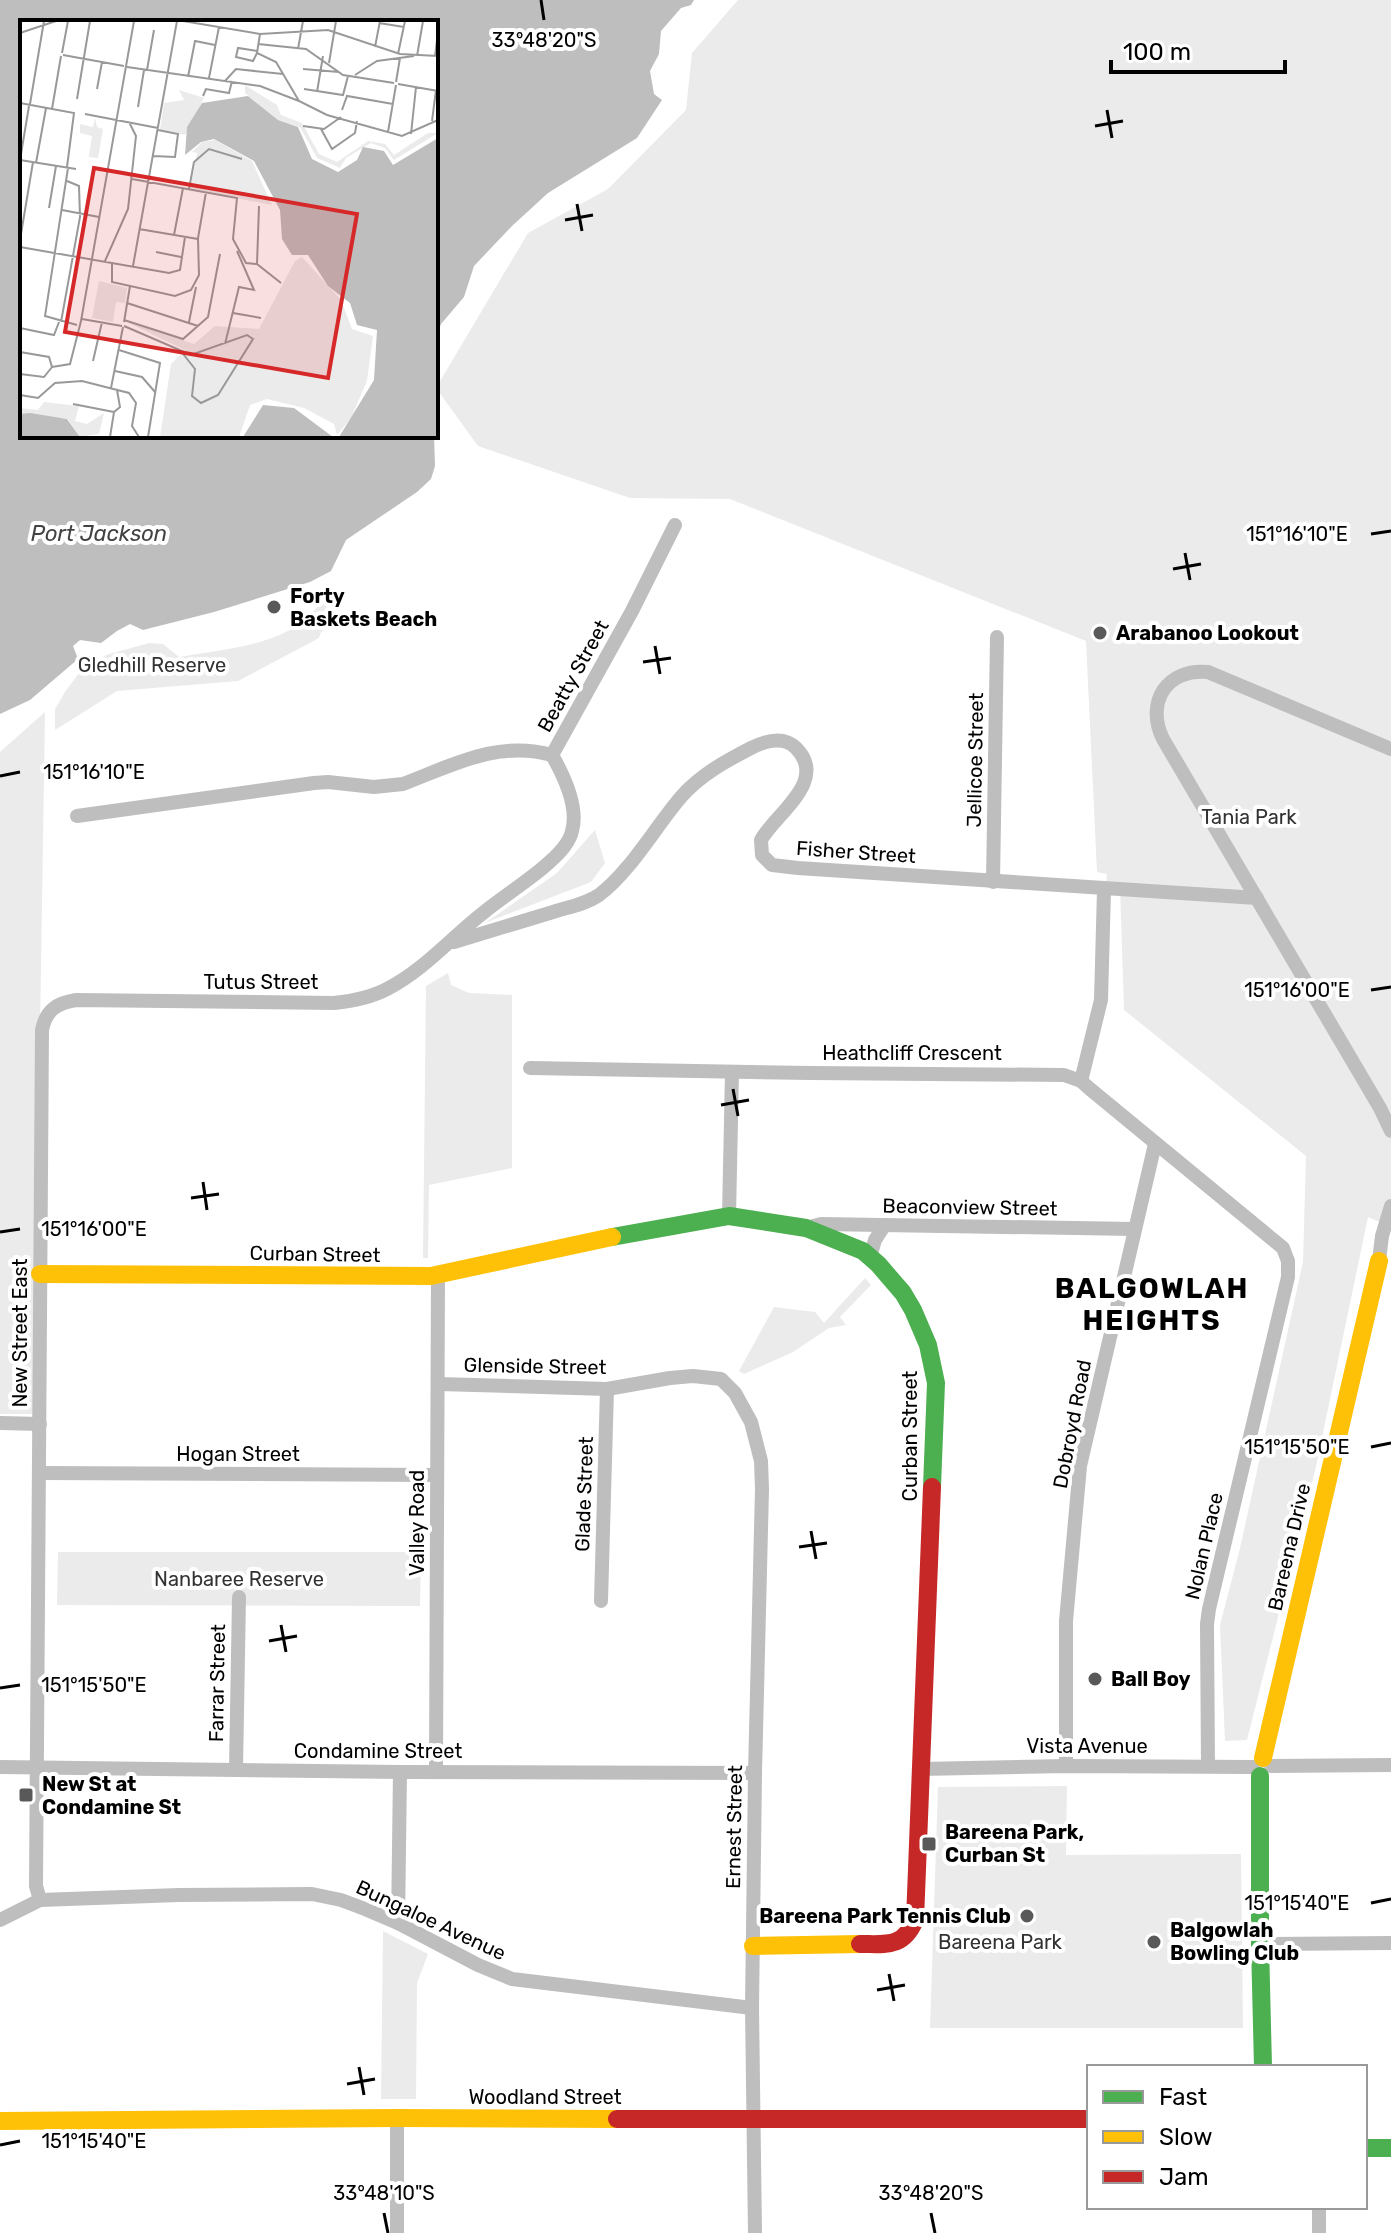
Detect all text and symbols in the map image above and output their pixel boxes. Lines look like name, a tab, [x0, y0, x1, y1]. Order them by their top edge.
inset map	[20, 20, 438, 438]
scale bar	[1111, 24, 1285, 74]
text: 33°48'20"S	[492, 28, 596, 52]
text: 100 m	[1123, 38, 1191, 66]
water label: Port Jackson	[31, 520, 167, 547]
text: 151°16'10"E	[1246, 522, 1348, 546]
place label: Forty Baskets Beach	[290, 584, 437, 631]
marker: Forty Baskets Beach	[265, 598, 283, 616]
street label: Beatty Street	[532, 616, 614, 736]
place label: Arabanoo Lookout	[1116, 621, 1299, 645]
marker: Arabanoo Lookout	[1091, 624, 1109, 642]
park label: Gledhill Reserve	[78, 653, 226, 677]
street label: Jellicoe Street	[962, 692, 988, 828]
text: 151°16'10"E	[43, 760, 145, 784]
park label: Tania Park	[1201, 805, 1297, 829]
street label: Fisher Street	[795, 836, 917, 868]
street label: Tutus Street	[204, 970, 319, 994]
text: 151°16'00"E	[1244, 978, 1350, 1002]
street label: Heathcliff Crescent	[822, 1041, 1002, 1065]
street label: Beaconview Street	[882, 1193, 1058, 1221]
text: 151°16'00"E	[41, 1217, 147, 1241]
street label: Curban Street	[249, 1241, 381, 1267]
street label: New Street East	[8, 1258, 32, 1408]
district label: BALGOWLAH HEIGHTS	[1055, 1272, 1249, 1337]
street label: Glenside Street	[463, 1353, 607, 1379]
street label: Dobroyd Road	[1048, 1358, 1096, 1490]
street label: Curban Street	[898, 1370, 922, 1501]
text: 151°15'50"E	[1244, 1435, 1350, 1459]
street label: Glade Street	[570, 1436, 598, 1552]
street label: Hogan Street	[176, 1442, 300, 1466]
street label: Valley Road	[405, 1470, 429, 1576]
street label: Bareena Drive	[1263, 1481, 1315, 1613]
street label: Nolan Place	[1180, 1490, 1228, 1602]
park label: Nanbaree Reserve	[154, 1567, 324, 1591]
street label: Farrar Street	[204, 1624, 230, 1742]
place label: Ball Boy	[1111, 1667, 1190, 1691]
marker: Ball Boy	[1086, 1670, 1104, 1688]
text: 151°15'50"E	[41, 1673, 147, 1697]
street label: Vista Avenue	[1026, 1734, 1148, 1758]
street label: Condamine Street	[294, 1739, 462, 1763]
street label: Ernest Street	[721, 1765, 747, 1889]
place label: New St at Condamine St	[42, 1772, 181, 1819]
marker: New St at Condamine St	[17, 1786, 35, 1804]
place label: Bareena Park, Curban St	[945, 1820, 1084, 1867]
marker: Bareena Park, Curban St	[920, 1835, 938, 1853]
street label: Bungaloe Avenue	[352, 1875, 510, 1965]
text: 151°15'40"E	[1245, 1891, 1349, 1915]
place label: Bareena Park Tennis Club	[759, 1904, 1011, 1928]
marker: Bareena Park Tennis Club	[1018, 1907, 1036, 1925]
place label: Balgowlah Bowling Club	[1170, 1918, 1299, 1965]
park label: Bareena Park	[938, 1930, 1063, 1954]
marker: Balgowlah Bowling Club	[1145, 1933, 1163, 1951]
legend	[1087, 2065, 1367, 2209]
text: Fast	[1159, 2083, 1207, 2111]
street label: Woodland Street	[468, 2085, 622, 2109]
text: Slow	[1159, 2123, 1212, 2151]
text: 151°15'40"E	[42, 2129, 146, 2153]
text: Jam	[1159, 2163, 1209, 2191]
text: 33°48'10"S	[333, 2181, 435, 2205]
text: 33°48'20"S	[879, 2181, 983, 2205]

